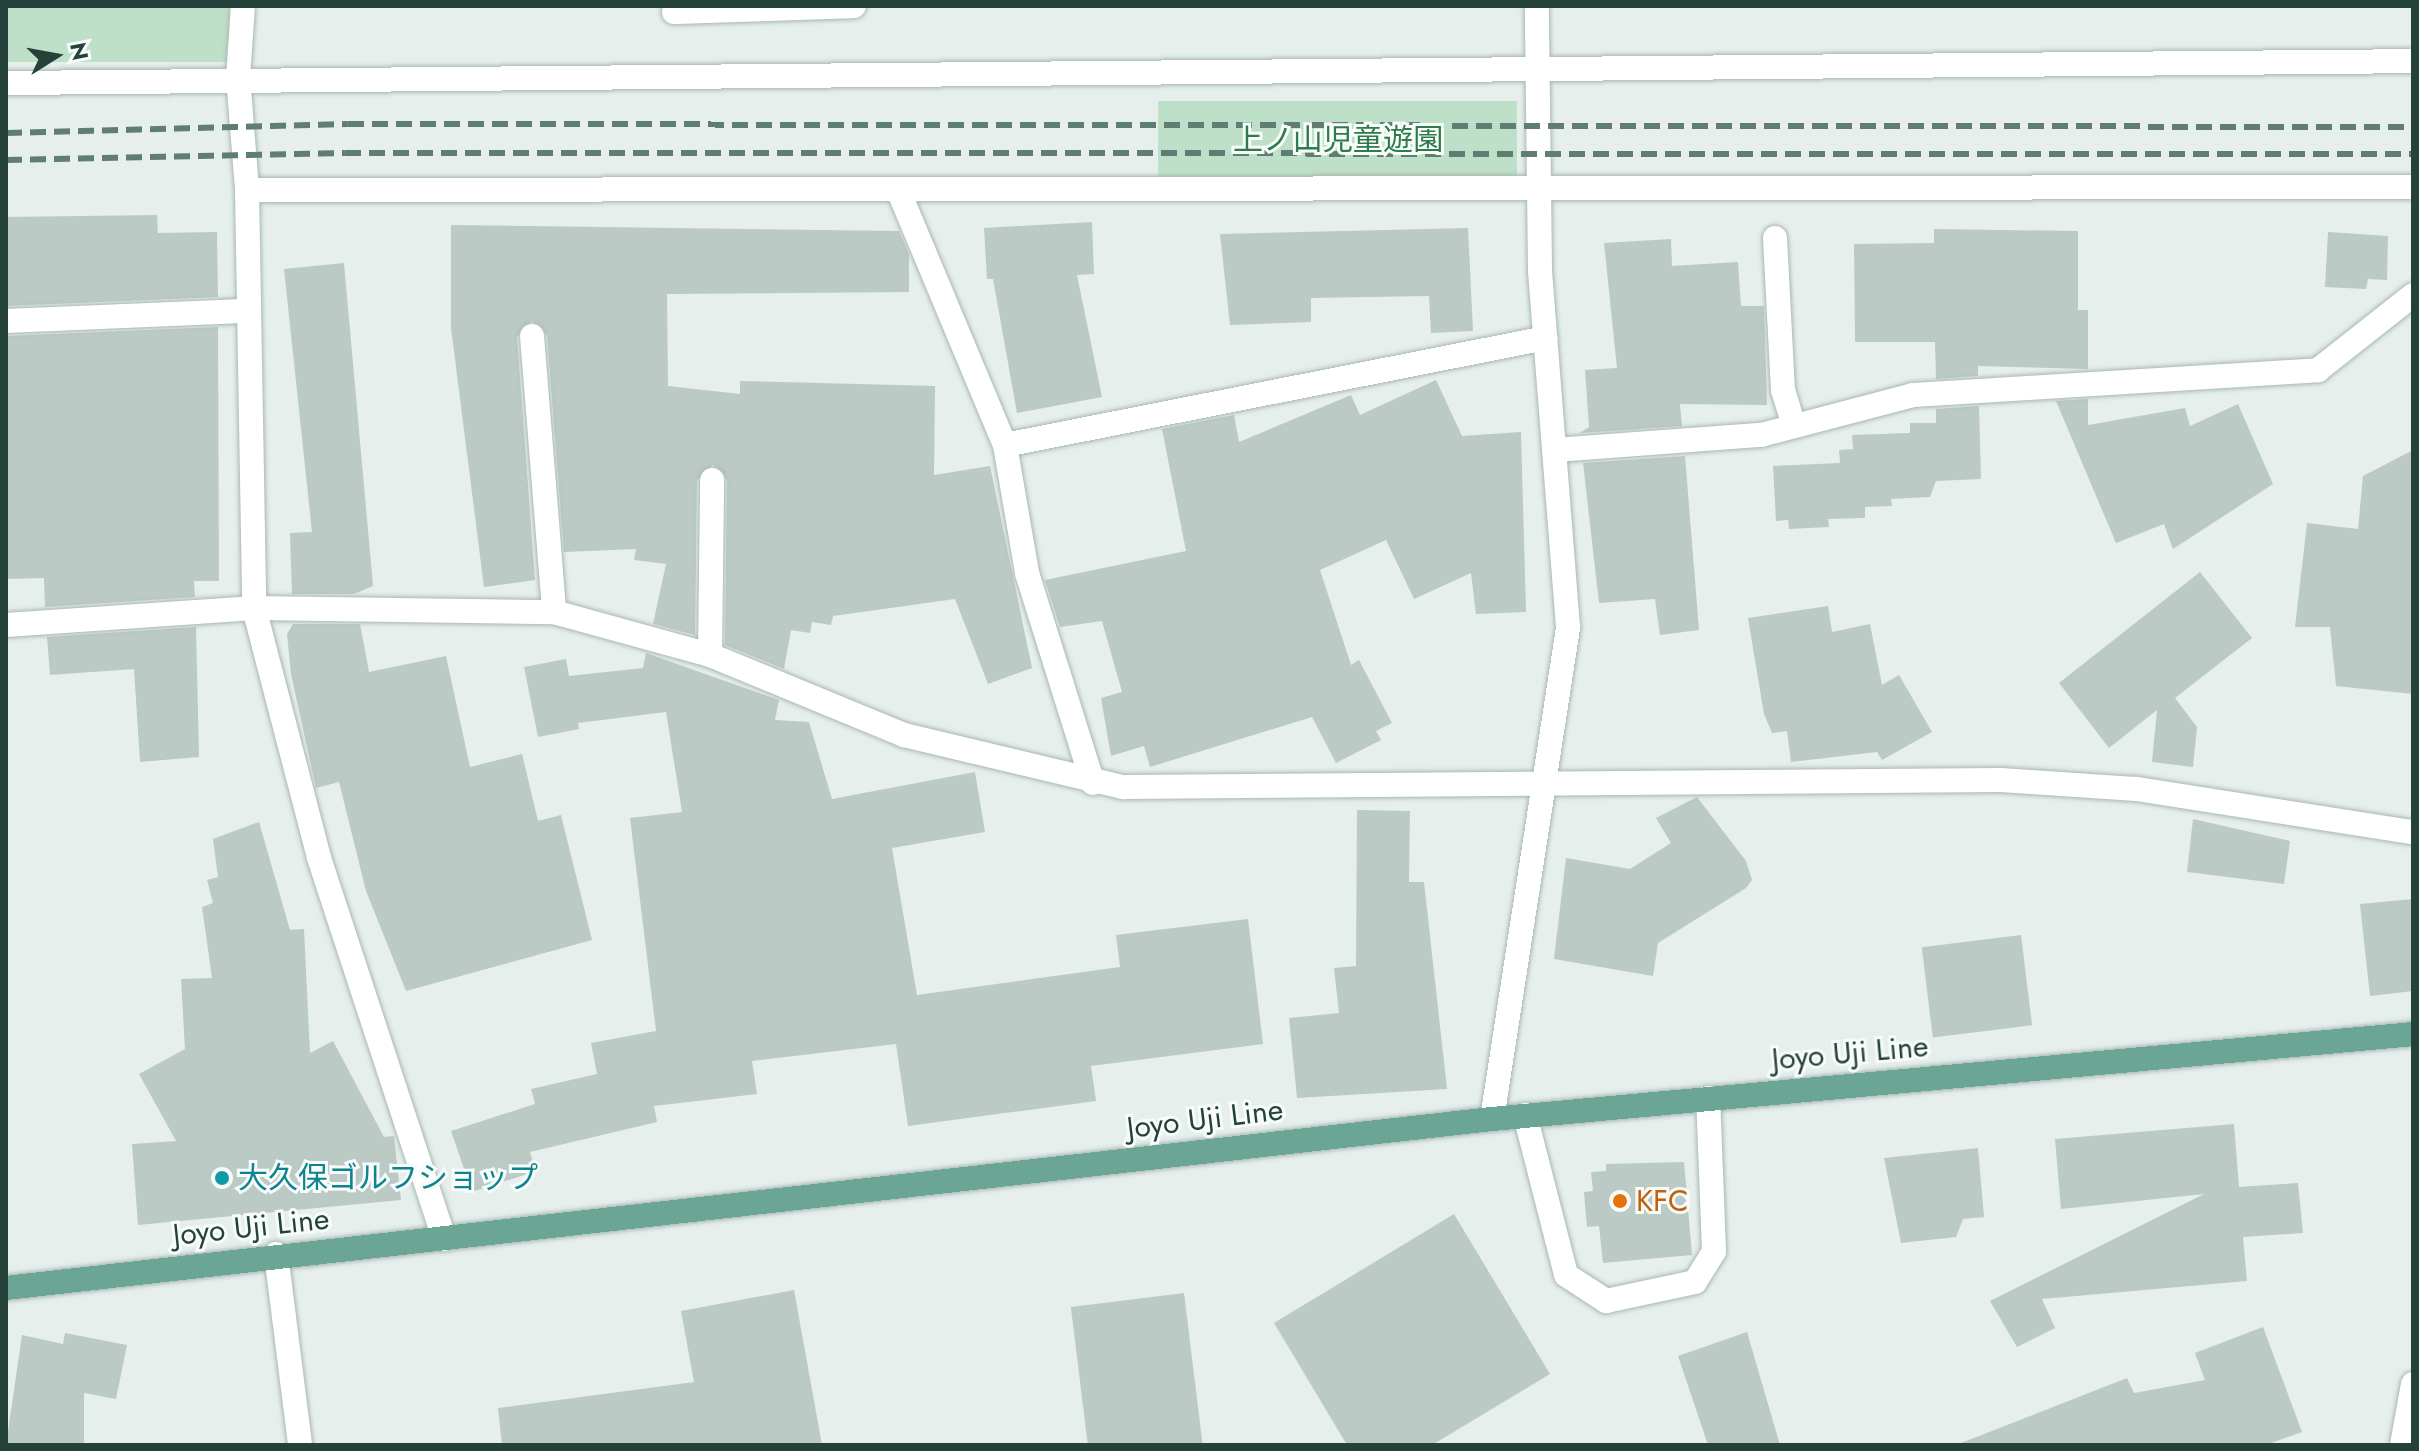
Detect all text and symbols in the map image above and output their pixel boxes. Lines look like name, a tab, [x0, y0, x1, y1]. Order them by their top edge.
north arrow	[16, 16, 96, 96]
text: N	[62, 40, 97, 63]
park label: 上ノ山児童遊園	[1233, 122, 1443, 158]
street label: Joyo Uji Line	[1770, 1028, 1930, 1078]
street label: Joyo Uji Line	[1125, 1092, 1285, 1146]
place label: 大久保ゴルフショップ	[238, 1160, 538, 1196]
marker: 大久保ゴルフショップ	[213, 1169, 231, 1187]
place label: KFC	[1636, 1183, 1688, 1219]
marker: KFC	[1611, 1192, 1629, 1210]
street label: Joyo Uji Line	[171, 1201, 331, 1253]

